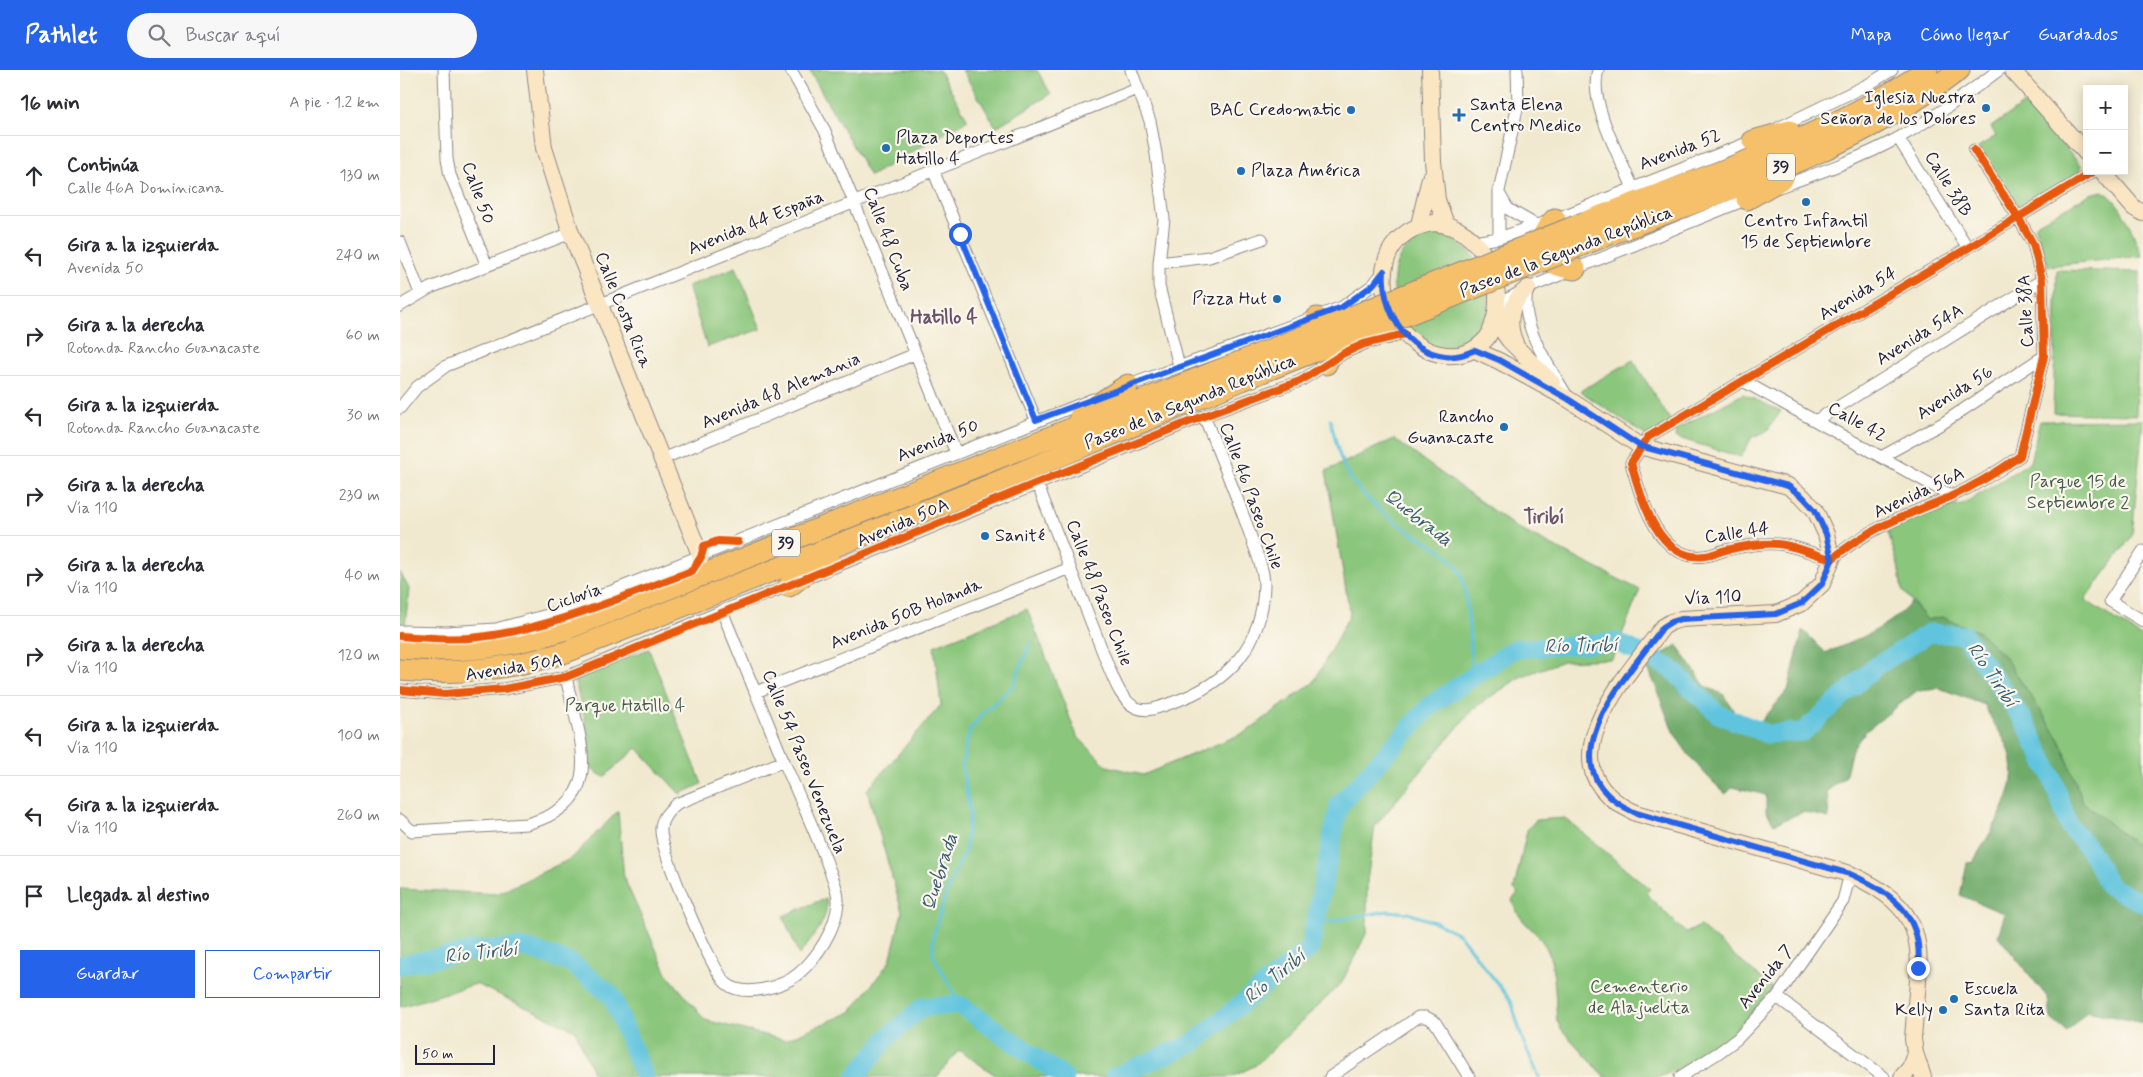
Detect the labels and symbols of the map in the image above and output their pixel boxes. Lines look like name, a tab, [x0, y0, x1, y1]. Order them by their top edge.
place label: Iglesia Nuestra Señora de los Dolores	[1820, 86, 1976, 131]
place label: Santa Elena Centro Medico	[1470, 93, 1581, 138]
place label: BAC Credomatic	[1210, 98, 1341, 122]
marker: Iglesia Nuestra Señora de los Dolores	[1980, 102, 1992, 114]
marker: BAC Credomatic	[1345, 104, 1357, 116]
marker: Santa Elena Centro Medico	[1452, 108, 1466, 122]
street label: Avenida 52	[1636, 123, 1724, 177]
place label: Plaza Deportes Hatillo 4	[896, 126, 1014, 171]
marker: Plaza Deportes Hatillo 4	[880, 142, 892, 154]
street label: Calle 38B	[1918, 147, 1978, 221]
road number: 39	[1767, 154, 1795, 180]
street label: Calle 50	[456, 159, 500, 227]
place label: Plaza América	[1251, 159, 1360, 183]
marker: Plaza América	[1235, 165, 1247, 177]
street label: Calle 48 Cuba	[857, 184, 919, 294]
street label: Avenida 44 España	[684, 185, 828, 261]
marker: Centro Infantil 15 de Septiembre	[1800, 196, 1812, 208]
street label: Paseo de la Segunda República	[1456, 200, 1676, 304]
place label: Centro Infantil 15 de Septiembre	[1741, 209, 1871, 254]
route start	[949, 223, 972, 246]
street label: Calle Costa Rica	[589, 248, 657, 372]
street label: Avenida 54	[1815, 261, 1902, 327]
street label: Calle 38A	[2012, 274, 2040, 348]
place label: Pizza Hut	[1192, 287, 1267, 311]
marker: Pizza Hut	[1271, 293, 1283, 305]
street label: Avenida 54A	[1872, 299, 1968, 371]
district label: Hatillo 4	[910, 305, 978, 330]
street label: Avenida 48 Alemania	[698, 347, 864, 435]
street label: Paseo de la Segunda República	[1081, 348, 1299, 456]
street label: Avenida 56	[1912, 360, 1998, 426]
street label: Calle 42	[1823, 396, 1891, 448]
place label: Rancho Guanacaste	[1407, 405, 1494, 450]
street label: Avenida 50	[893, 414, 983, 468]
street label: Calle 46 Paseo Chile	[1213, 419, 1289, 573]
marker: Rancho Guanacaste	[1498, 421, 1510, 433]
street label: Avenida 56A	[1870, 461, 1968, 525]
park label: Parque 15 de Septiembre 2	[2027, 470, 2129, 515]
water label: Quebrada	[1379, 484, 1457, 553]
street label: Avenida 50A	[853, 493, 953, 553]
district label: Tiribí	[1524, 505, 1564, 530]
street label: Calle 48 Paseo Chile	[1060, 516, 1138, 670]
street label: Calle 44	[1703, 517, 1771, 549]
place label: Sanité	[995, 524, 1045, 548]
road number: 39	[772, 529, 800, 556]
marker: Sanité	[979, 530, 991, 542]
street label: Avenida 50B Holanda	[827, 573, 986, 655]
street label: Ciclovía	[543, 577, 605, 619]
street label: Vía 110	[1684, 585, 1742, 611]
water label: Río Tiribí	[1544, 633, 1620, 659]
water label: Río Tiribí	[1961, 638, 2024, 714]
street label: Avenida 50A	[464, 648, 564, 688]
street label: Calle 54 Paseo Venezuela	[756, 666, 852, 858]
park label: Parque Hatillo 4	[565, 694, 685, 718]
water label: Quebrada	[916, 830, 964, 914]
water label: Río Tiribí	[443, 937, 520, 969]
street label: Avenida 7	[1733, 940, 1799, 1014]
water label: Río Tiribí	[1239, 943, 1313, 1010]
route end	[1907, 957, 1930, 980]
park label: Cementerio de Alajuelita	[1588, 975, 1690, 1020]
place label: Escuela Santa Rita	[1964, 977, 2045, 1022]
marker: Escuela Santa Rita	[1948, 993, 1960, 1005]
place label: Kelly	[1895, 998, 1933, 1022]
marker: Kelly	[1937, 1004, 1949, 1016]
scale bar	[415, 1042, 495, 1065]

